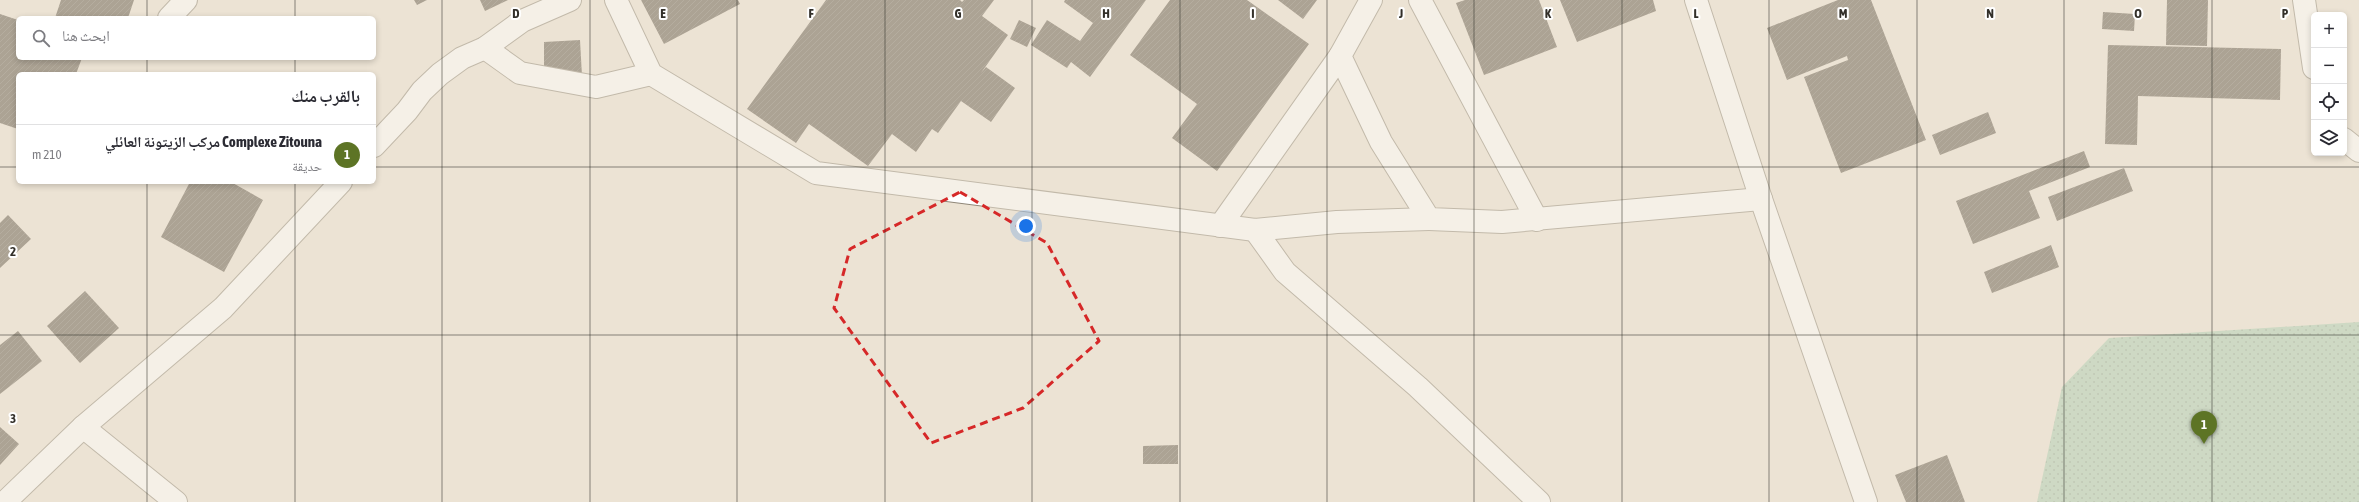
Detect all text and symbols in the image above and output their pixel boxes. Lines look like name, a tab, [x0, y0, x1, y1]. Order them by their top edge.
text: D	[512, 6, 520, 21]
text: E	[660, 6, 666, 21]
text: F	[808, 6, 814, 21]
text: G	[955, 6, 962, 21]
text: H	[1102, 6, 1110, 21]
text: I	[1251, 6, 1255, 21]
text: J	[1398, 6, 1403, 21]
text: K	[1545, 6, 1552, 21]
text: L	[1693, 6, 1699, 21]
text: M	[1839, 6, 1848, 21]
text: N	[1986, 6, 1994, 21]
text: O	[2134, 6, 2142, 21]
text: P	[2282, 6, 2289, 21]
map controls	[2311, 12, 2347, 156]
button: +	[2311, 12, 2347, 48]
search box	[16, 16, 376, 60]
icon: search	[30, 27, 52, 49]
text: ابحث هنا	[62, 27, 110, 44]
button: −	[2311, 48, 2347, 84]
button: locate	[2311, 84, 2347, 120]
text: بالقرب منك	[291, 86, 360, 106]
button: layers	[2311, 120, 2347, 156]
text: Complexe Zitouna مركب الزيتونة العائلي	[105, 133, 322, 150]
text: 210 m	[32, 147, 62, 162]
text: 1	[344, 147, 350, 162]
text: حديقة	[292, 159, 322, 174]
your location	[1016, 216, 1036, 236]
text: 2	[10, 244, 16, 259]
text: 3	[10, 411, 16, 426]
pin: 1	[2191, 411, 2217, 444]

